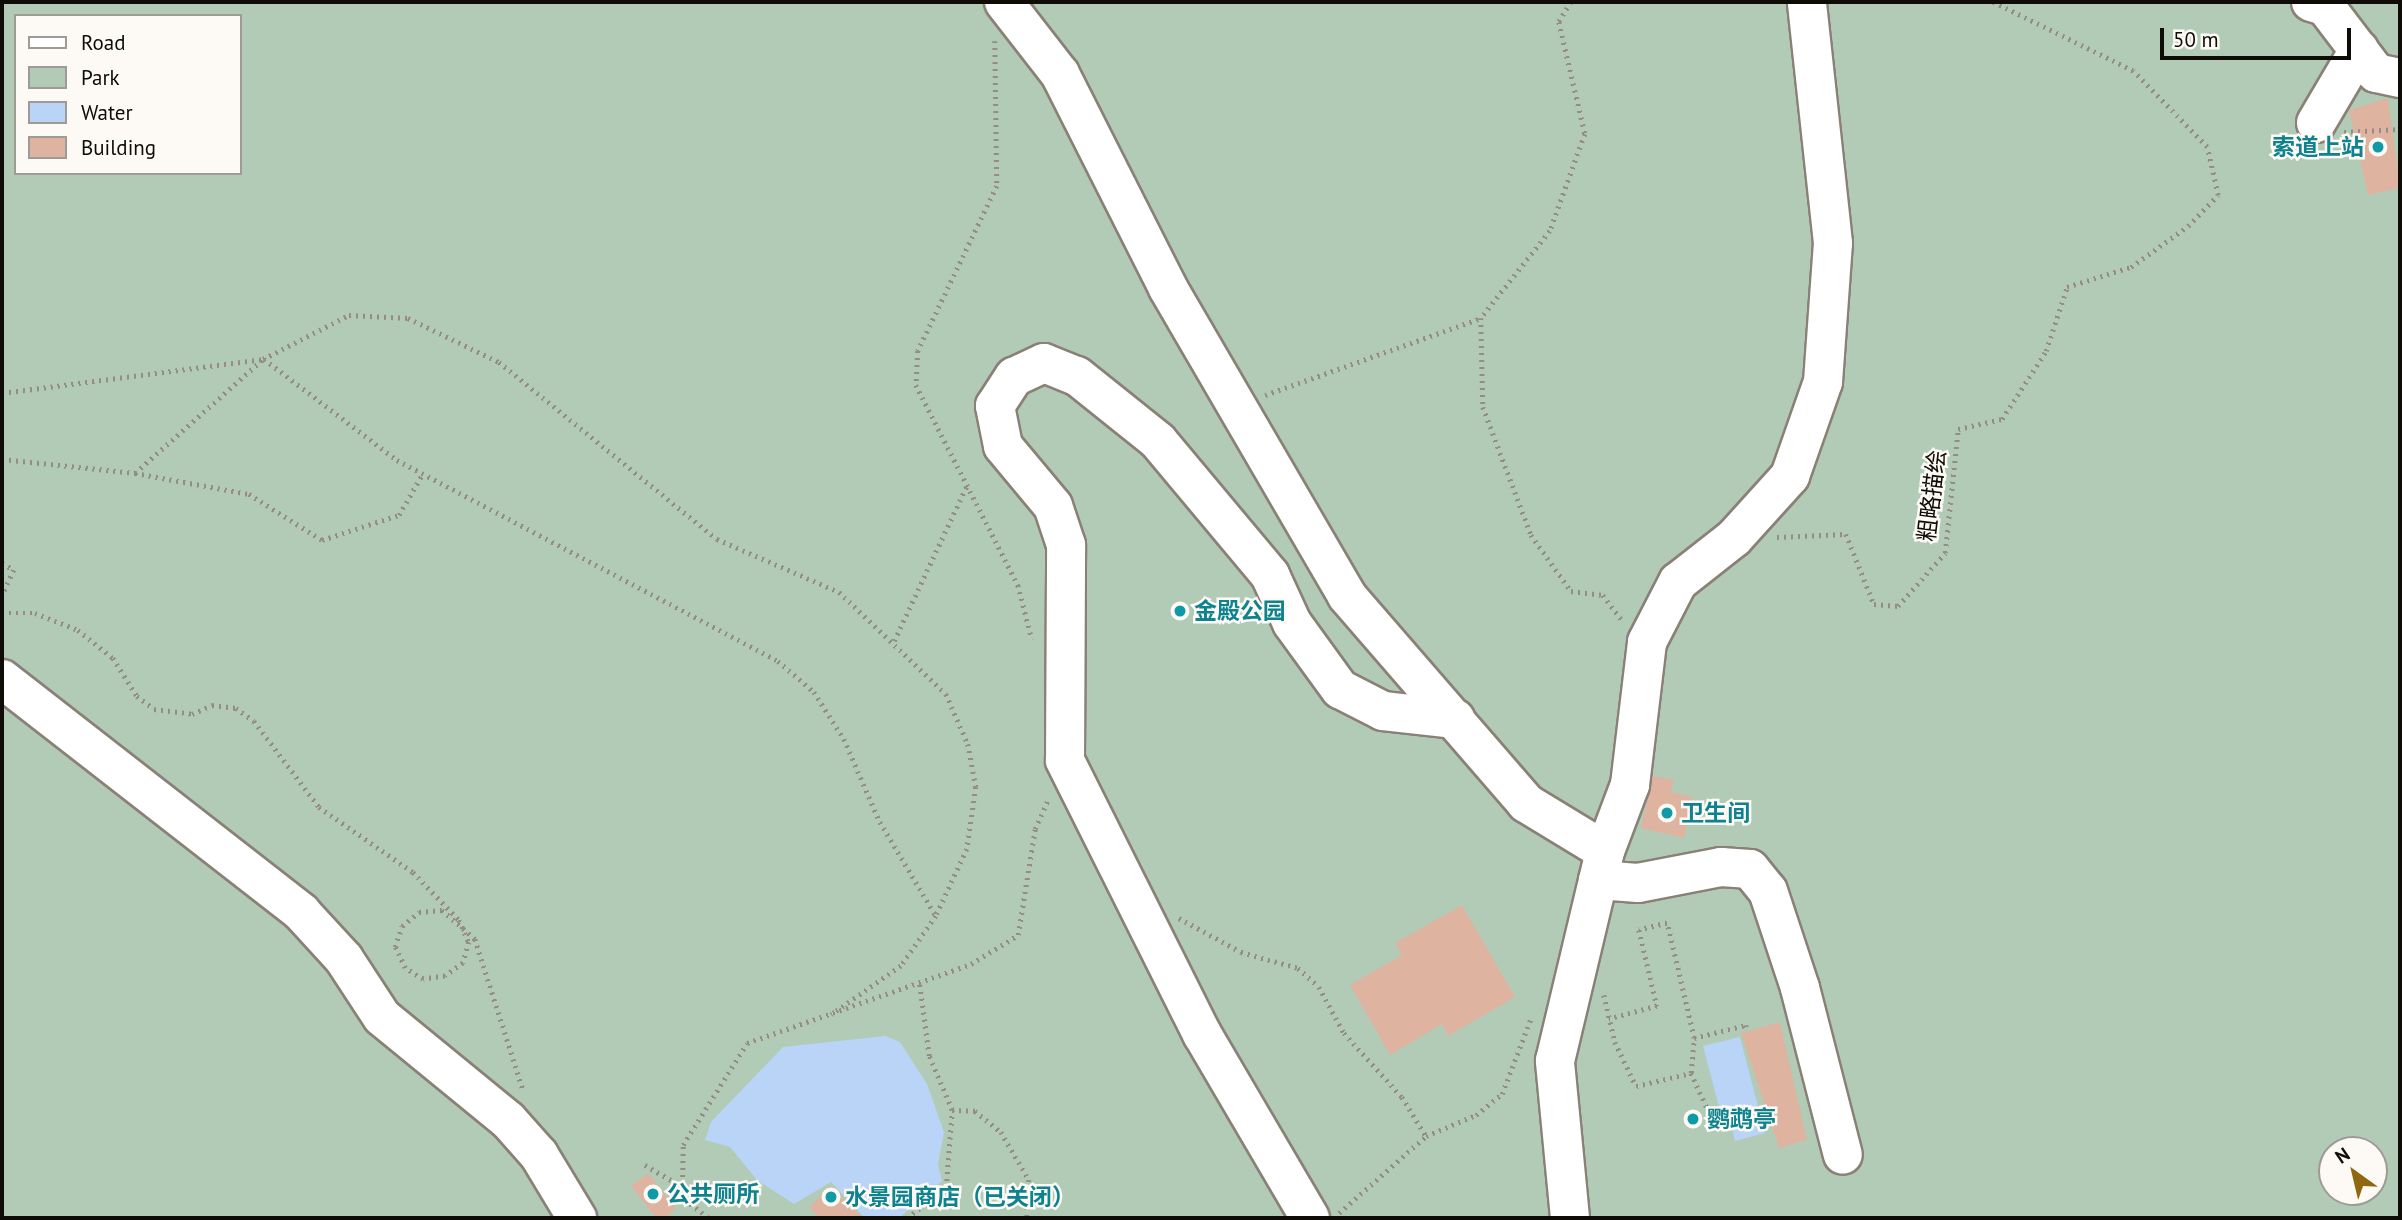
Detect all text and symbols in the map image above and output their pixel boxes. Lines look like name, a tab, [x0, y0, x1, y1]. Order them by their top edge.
legend	[14, 14, 242, 175]
scale bar	[2164, 14, 2355, 58]
text: 50 m	[2173, 26, 2219, 53]
text: Road	[81, 29, 125, 56]
text: Park	[81, 64, 120, 91]
text: Water	[81, 99, 133, 126]
place label: 索道上站	[2272, 133, 2364, 161]
text: Building	[81, 134, 156, 161]
marker: 索道上站	[2370, 139, 2386, 155]
street label: 粗略描绘	[1913, 449, 1951, 543]
place label: 金殿公园	[1194, 597, 1286, 625]
marker: 金殿公园	[1172, 603, 1188, 619]
place label: 卫生间	[1681, 799, 1750, 827]
marker: 卫生间	[1659, 805, 1675, 821]
place label: 鹦鹉亭	[1707, 1105, 1776, 1133]
marker: 鹦鹉亭	[1685, 1111, 1701, 1127]
north arrow	[2318, 1136, 2388, 1206]
text: N	[2330, 1142, 2354, 1169]
place label: 公共厕所	[667, 1180, 759, 1208]
place label: 水景园商店（已关闭）	[845, 1183, 1075, 1211]
marker: 公共厕所	[645, 1186, 661, 1202]
marker: 水景园商店（已关闭）	[823, 1189, 839, 1205]

